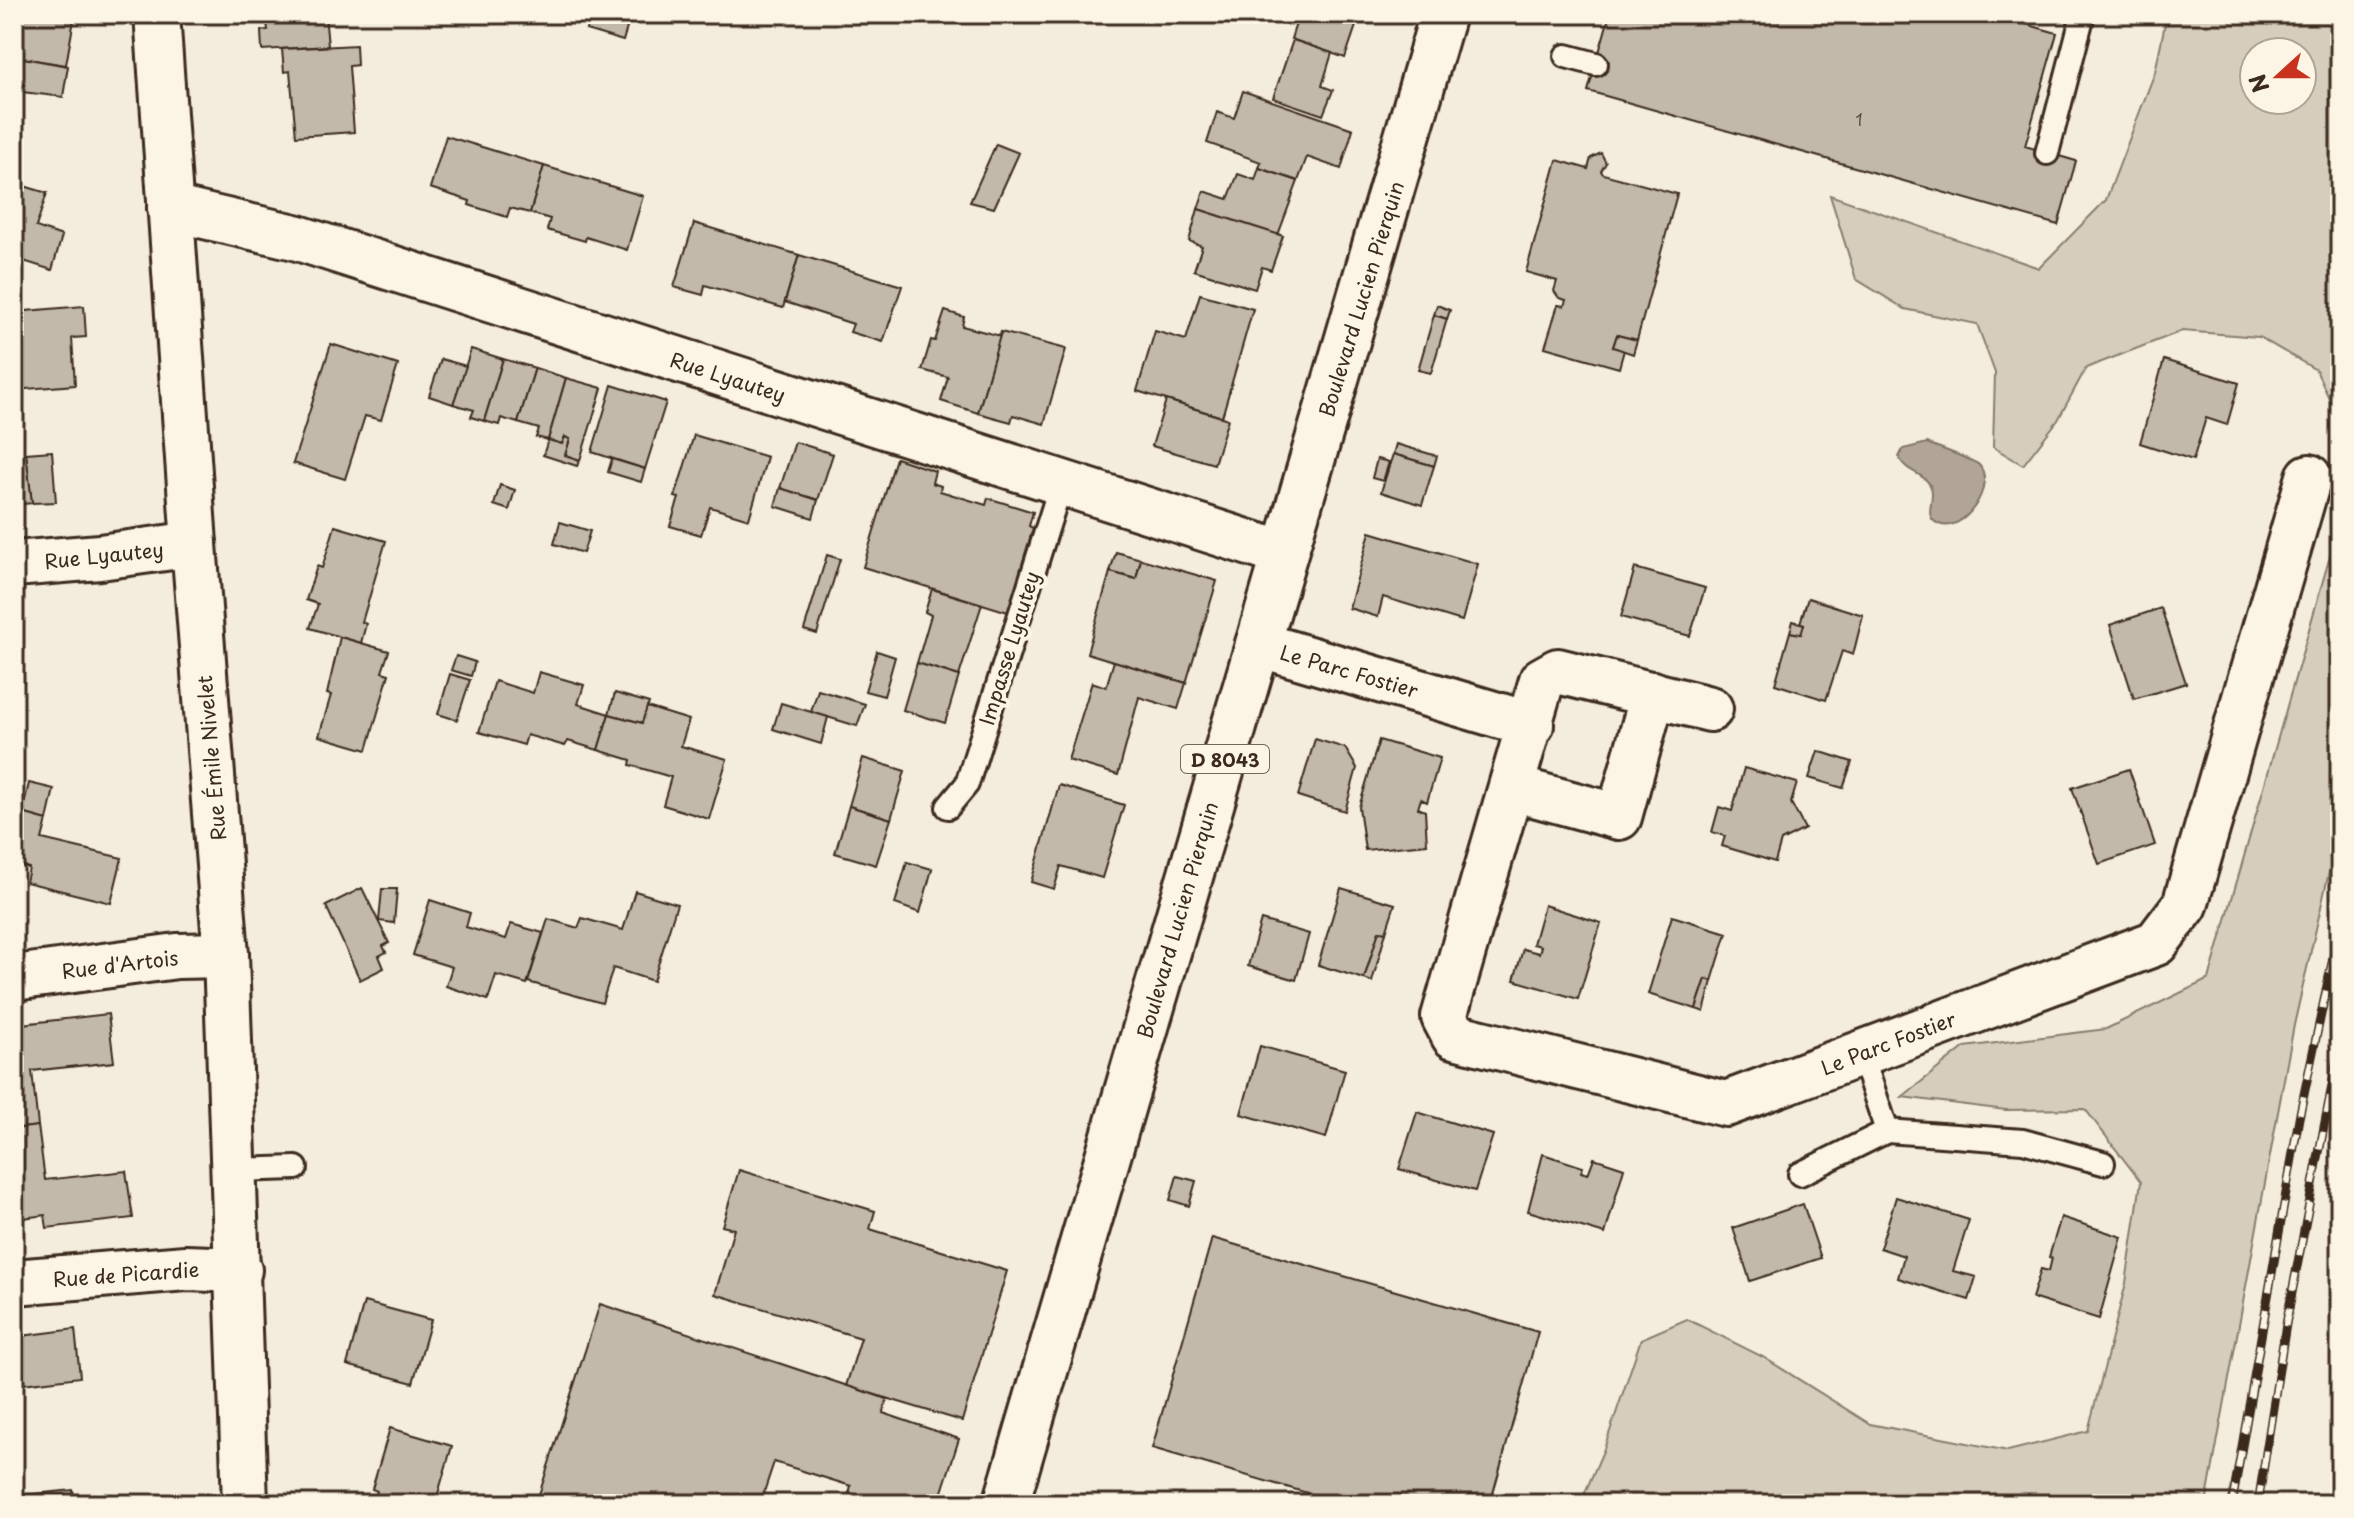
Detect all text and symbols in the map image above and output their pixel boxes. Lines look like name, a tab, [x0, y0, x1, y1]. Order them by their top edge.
north arrow	[2238, 36, 2318, 116]
text: N	[2239, 70, 2276, 98]
house number: 1	[1855, 107, 1863, 131]
street label: Boulevard Lucien Pierquin	[1311, 177, 1411, 421]
street label: Rue Lyautey	[666, 344, 790, 410]
street label: Rue Lyautey	[43, 534, 165, 576]
street label: Impasse Lyautey	[971, 567, 1047, 729]
street label: Le Parc Fostier	[1277, 637, 1422, 705]
street label: Rue Émile Nivelet	[189, 674, 233, 842]
road number: D 8043	[1181, 745, 1269, 773]
street label: Boulevard Lucien Pierquin	[1129, 798, 1225, 1042]
street label: Rue d'Artois	[60, 942, 180, 986]
street label: Le Parc Fostier	[1816, 1003, 1961, 1082]
street label: Rue de Picardie	[52, 1254, 200, 1294]

